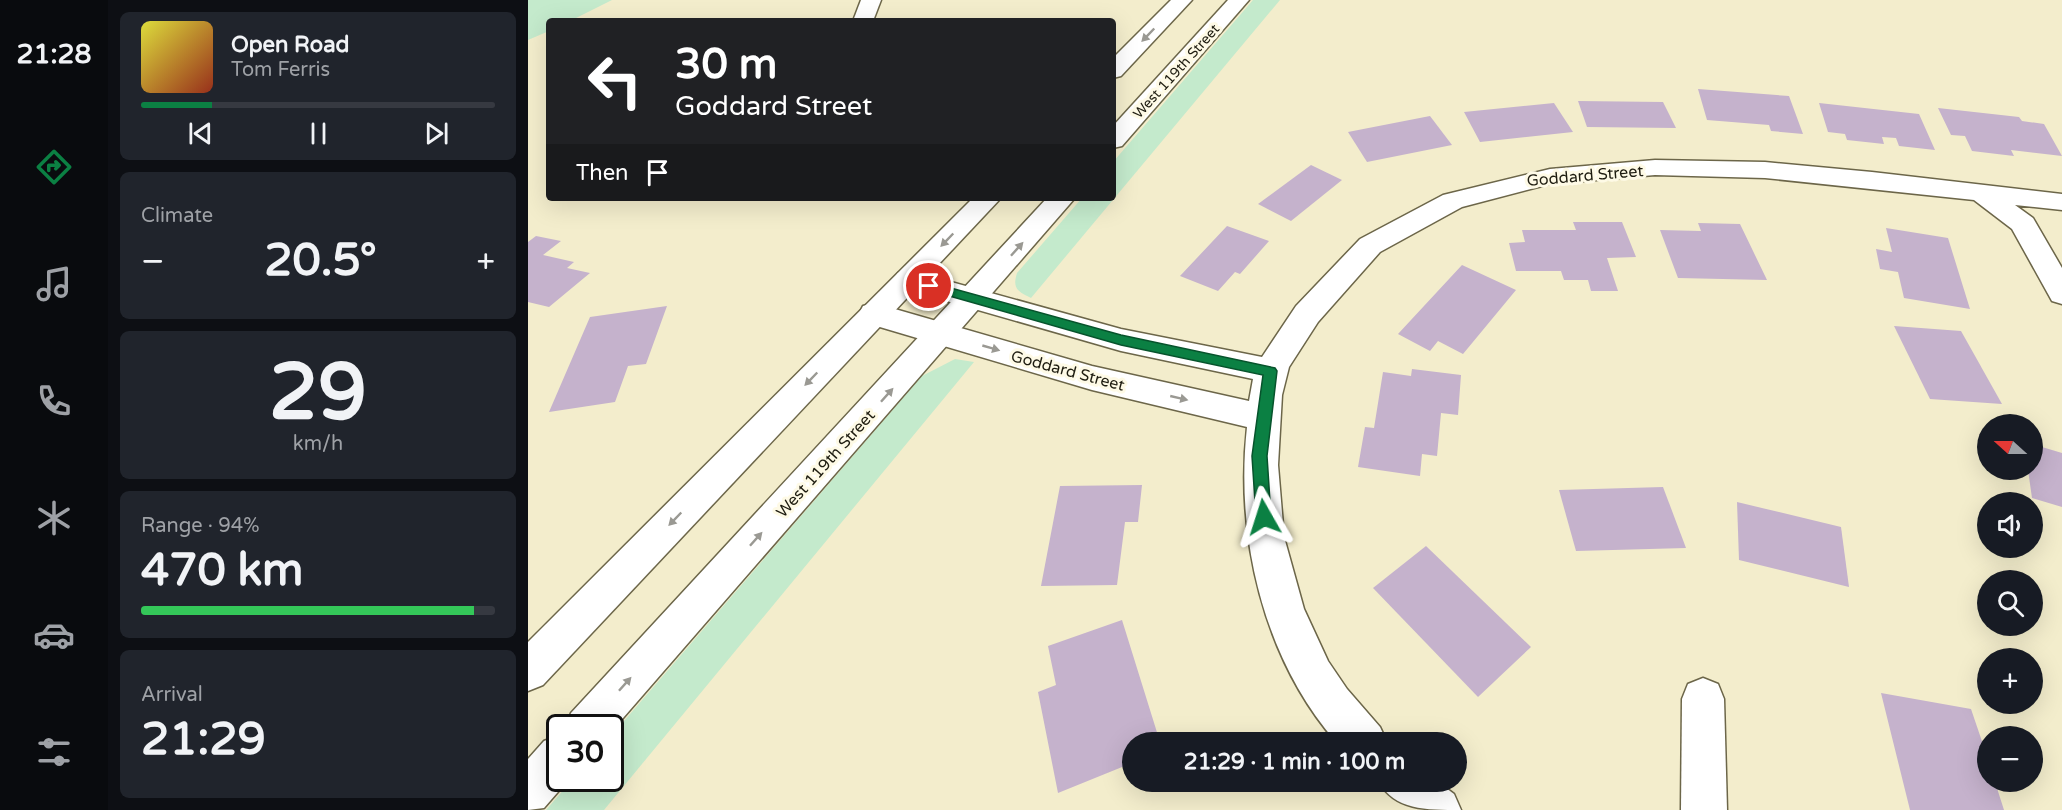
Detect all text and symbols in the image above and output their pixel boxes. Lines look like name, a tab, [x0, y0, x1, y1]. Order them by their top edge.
street label: West 119th Street	[1130, 20, 1224, 122]
one-way arrow	[1141, 28, 1155, 42]
text: Open Road	[231, 32, 349, 58]
text: 21:28	[17, 38, 91, 71]
text: 30 m	[675, 39, 777, 90]
icon: left	[576, 42, 654, 120]
text: Tom Ferris	[231, 58, 330, 82]
text: Goddard Street	[675, 90, 872, 123]
icon: previous	[184, 117, 217, 150]
icon: pause	[302, 117, 335, 150]
icon: next	[420, 117, 453, 150]
icon: directions	[33, 146, 75, 188]
icon: arrive	[641, 156, 674, 189]
text: Then	[576, 160, 629, 186]
street label: Goddard Street	[1526, 161, 1644, 191]
text: Climate	[141, 204, 213, 228]
one-way arrow	[940, 232, 954, 247]
text: 20.5°	[264, 234, 377, 288]
text: −	[141, 242, 165, 281]
text: +	[476, 242, 495, 281]
one-way arrow	[1010, 242, 1023, 257]
pin	[903, 260, 954, 311]
icon: music	[33, 263, 75, 305]
icon: arrive	[912, 269, 945, 302]
one-way arrow	[982, 344, 1000, 353]
text: 29	[269, 346, 367, 440]
street label: Goddard Street	[1009, 346, 1127, 396]
one-way arrow	[804, 372, 818, 387]
icon: phone	[33, 380, 75, 422]
one-way arrow	[880, 388, 893, 403]
one-way arrow	[1170, 394, 1188, 404]
street label: West 119th Street	[772, 406, 879, 522]
north arrow	[1977, 414, 2043, 480]
map controls	[1977, 414, 2043, 792]
text: km/h	[293, 432, 343, 456]
position arrow	[1232, 485, 1296, 549]
button: sound	[1977, 492, 2043, 558]
icon: climate	[33, 497, 75, 539]
one-way arrow	[668, 512, 682, 527]
text: Range · 94%	[141, 514, 260, 538]
one-way arrow	[749, 532, 763, 547]
text: 470 km	[141, 544, 303, 598]
button: search	[1977, 570, 2043, 636]
icon: car	[33, 614, 75, 656]
button: +	[1977, 648, 2043, 714]
one-way arrow	[618, 677, 631, 692]
text: Arrival	[141, 683, 203, 707]
text: 21:29	[141, 713, 266, 767]
speed limit sign: 30	[546, 714, 624, 792]
button: −	[1977, 726, 2043, 792]
icon: filters	[33, 731, 75, 773]
text: 21:29 · 1 min · 100 m	[1184, 749, 1405, 775]

